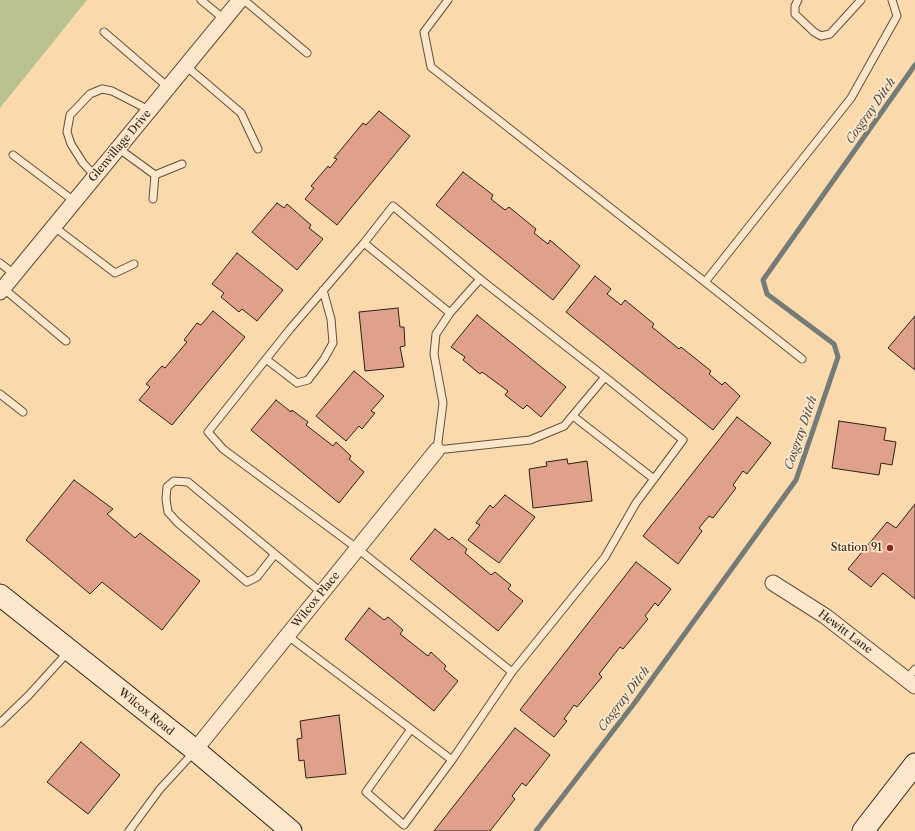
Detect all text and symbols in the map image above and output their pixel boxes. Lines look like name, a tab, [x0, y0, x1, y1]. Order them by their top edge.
water label: Cosgray Ditch	[843, 75, 899, 147]
street label: Glenvillage Drive	[86, 107, 154, 185]
water label: Cosgray Ditch	[782, 394, 820, 472]
place label: Station 91	[831, 541, 882, 555]
marker: Station 91	[885, 543, 895, 553]
street label: Wilcox Place	[289, 569, 343, 631]
street label: Hewitt Lane	[815, 607, 875, 657]
water label: Cosgray Ditch	[595, 664, 653, 734]
street label: Wilcox Road	[116, 686, 176, 738]

